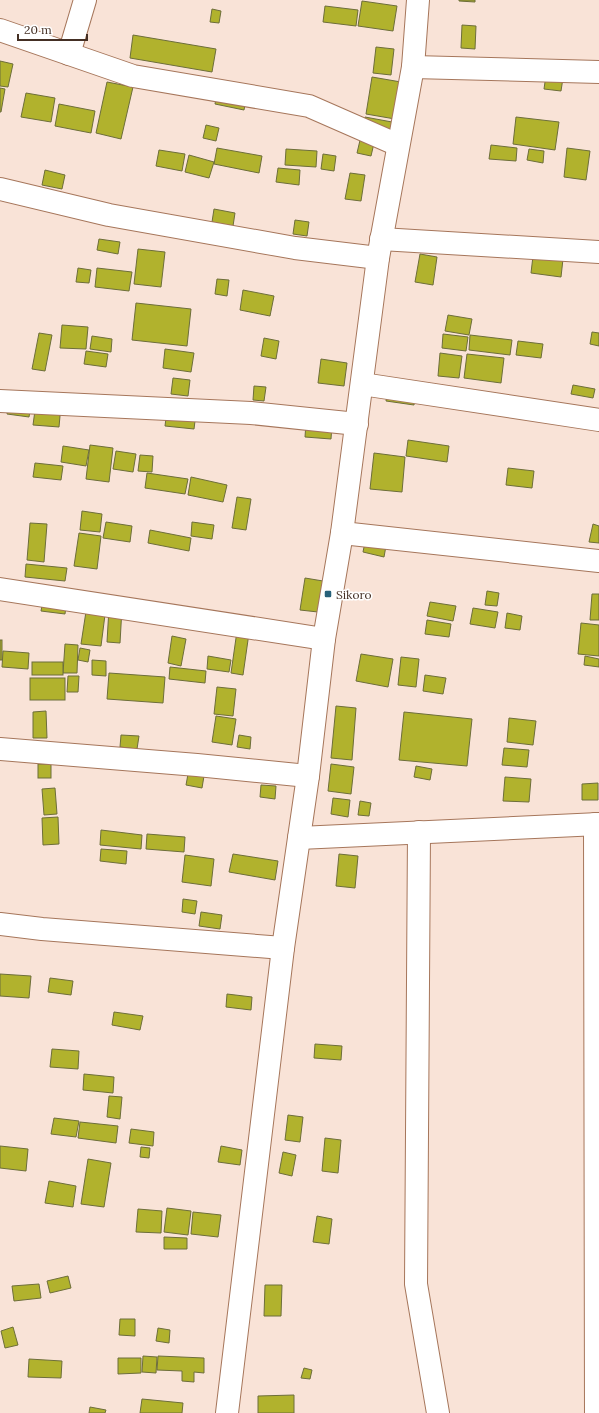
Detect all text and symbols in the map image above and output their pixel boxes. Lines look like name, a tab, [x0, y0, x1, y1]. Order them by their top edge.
scale bar	[18, 16, 87, 42]
text: 20 m	[24, 22, 52, 37]
place label: Sikoro	[336, 587, 372, 602]
marker: Sikoro	[323, 589, 333, 599]

